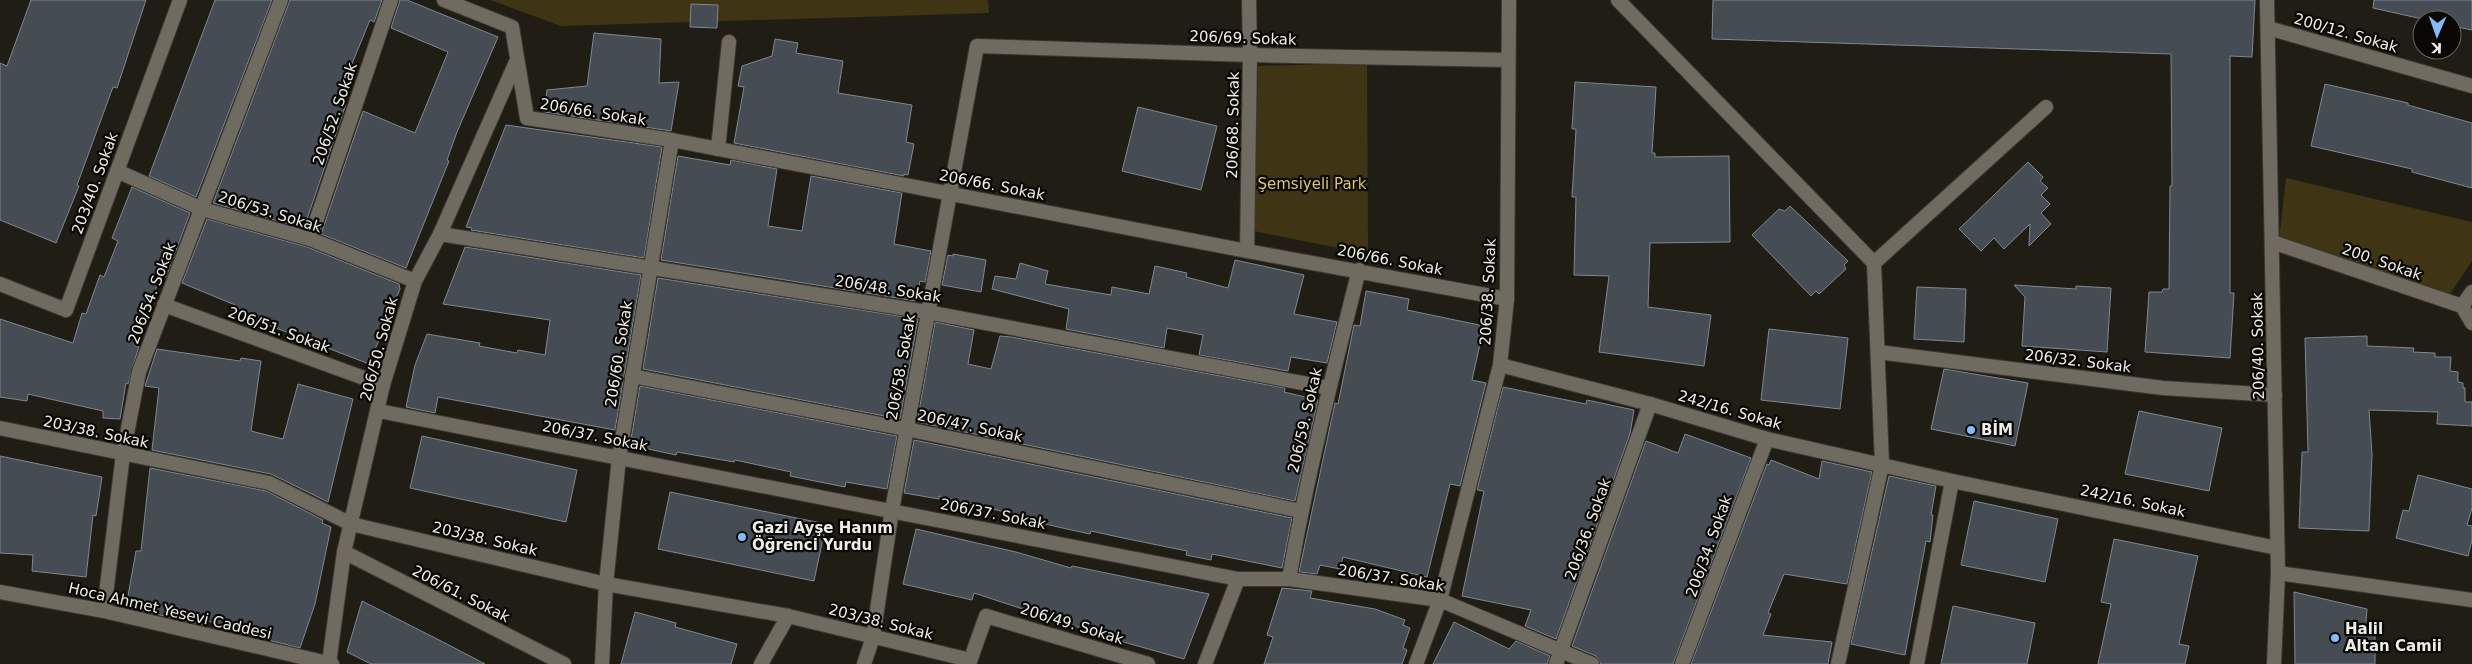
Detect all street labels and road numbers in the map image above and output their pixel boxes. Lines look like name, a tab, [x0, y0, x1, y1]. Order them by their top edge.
street label: 200/12. Sokak	[2292, 10, 2400, 57]
street label: 206/69. Sokak	[1189, 27, 1297, 49]
street label: 206/52. Sokak	[309, 60, 361, 168]
street label: 206/68. Sokak	[1223, 71, 1243, 179]
street label: 206/66. Sokak	[539, 95, 648, 129]
street label: 203/40. Sokak	[68, 129, 122, 236]
street label: 206/66. Sokak	[938, 166, 1047, 204]
street label: 206/53. Sokak	[216, 188, 324, 236]
street label: 206/38. Sokak	[1476, 238, 1500, 346]
street label: 206/54. Sokak	[124, 239, 180, 346]
street label: 200. Sokak	[2340, 240, 2425, 284]
street label: 206/66. Sokak	[1336, 241, 1445, 279]
street label: 206/48. Sokak	[834, 272, 943, 306]
street label: 206/40. Sokak	[2248, 292, 2268, 400]
street label: 206/50. Sokak	[356, 295, 402, 403]
street label: 206/60. Sokak	[602, 299, 636, 408]
street label: 206/51. Sokak	[226, 303, 333, 357]
street label: 206/58. Sokak	[883, 312, 919, 421]
street label: 206/32. Sokak	[2024, 346, 2133, 377]
street label: 206/59. Sokak	[1284, 365, 1326, 474]
street label: 242/16. Sokak	[1676, 387, 1784, 434]
street label: 206/47. Sokak	[916, 406, 1025, 446]
street label: 203/38. Sokak	[42, 412, 151, 452]
street label: 206/37. Sokak	[541, 417, 650, 455]
street label: 206/36. Sokak	[1561, 475, 1615, 582]
street label: 242/16. Sokak	[2079, 481, 2188, 521]
street label: 206/34. Sokak	[1682, 492, 1736, 599]
street label: 206/37. Sokak	[939, 495, 1048, 533]
street label: 203/38. Sokak	[431, 518, 540, 560]
street label: 206/37. Sokak	[1337, 561, 1446, 595]
street label: 206/61. Sokak	[409, 562, 513, 627]
street label: Hoca Ahmet Yesevi Caddesi	[67, 579, 273, 643]
street label: 203/38. Sokak	[827, 600, 936, 644]
street label: 206/49. Sokak	[1018, 600, 1126, 648]

